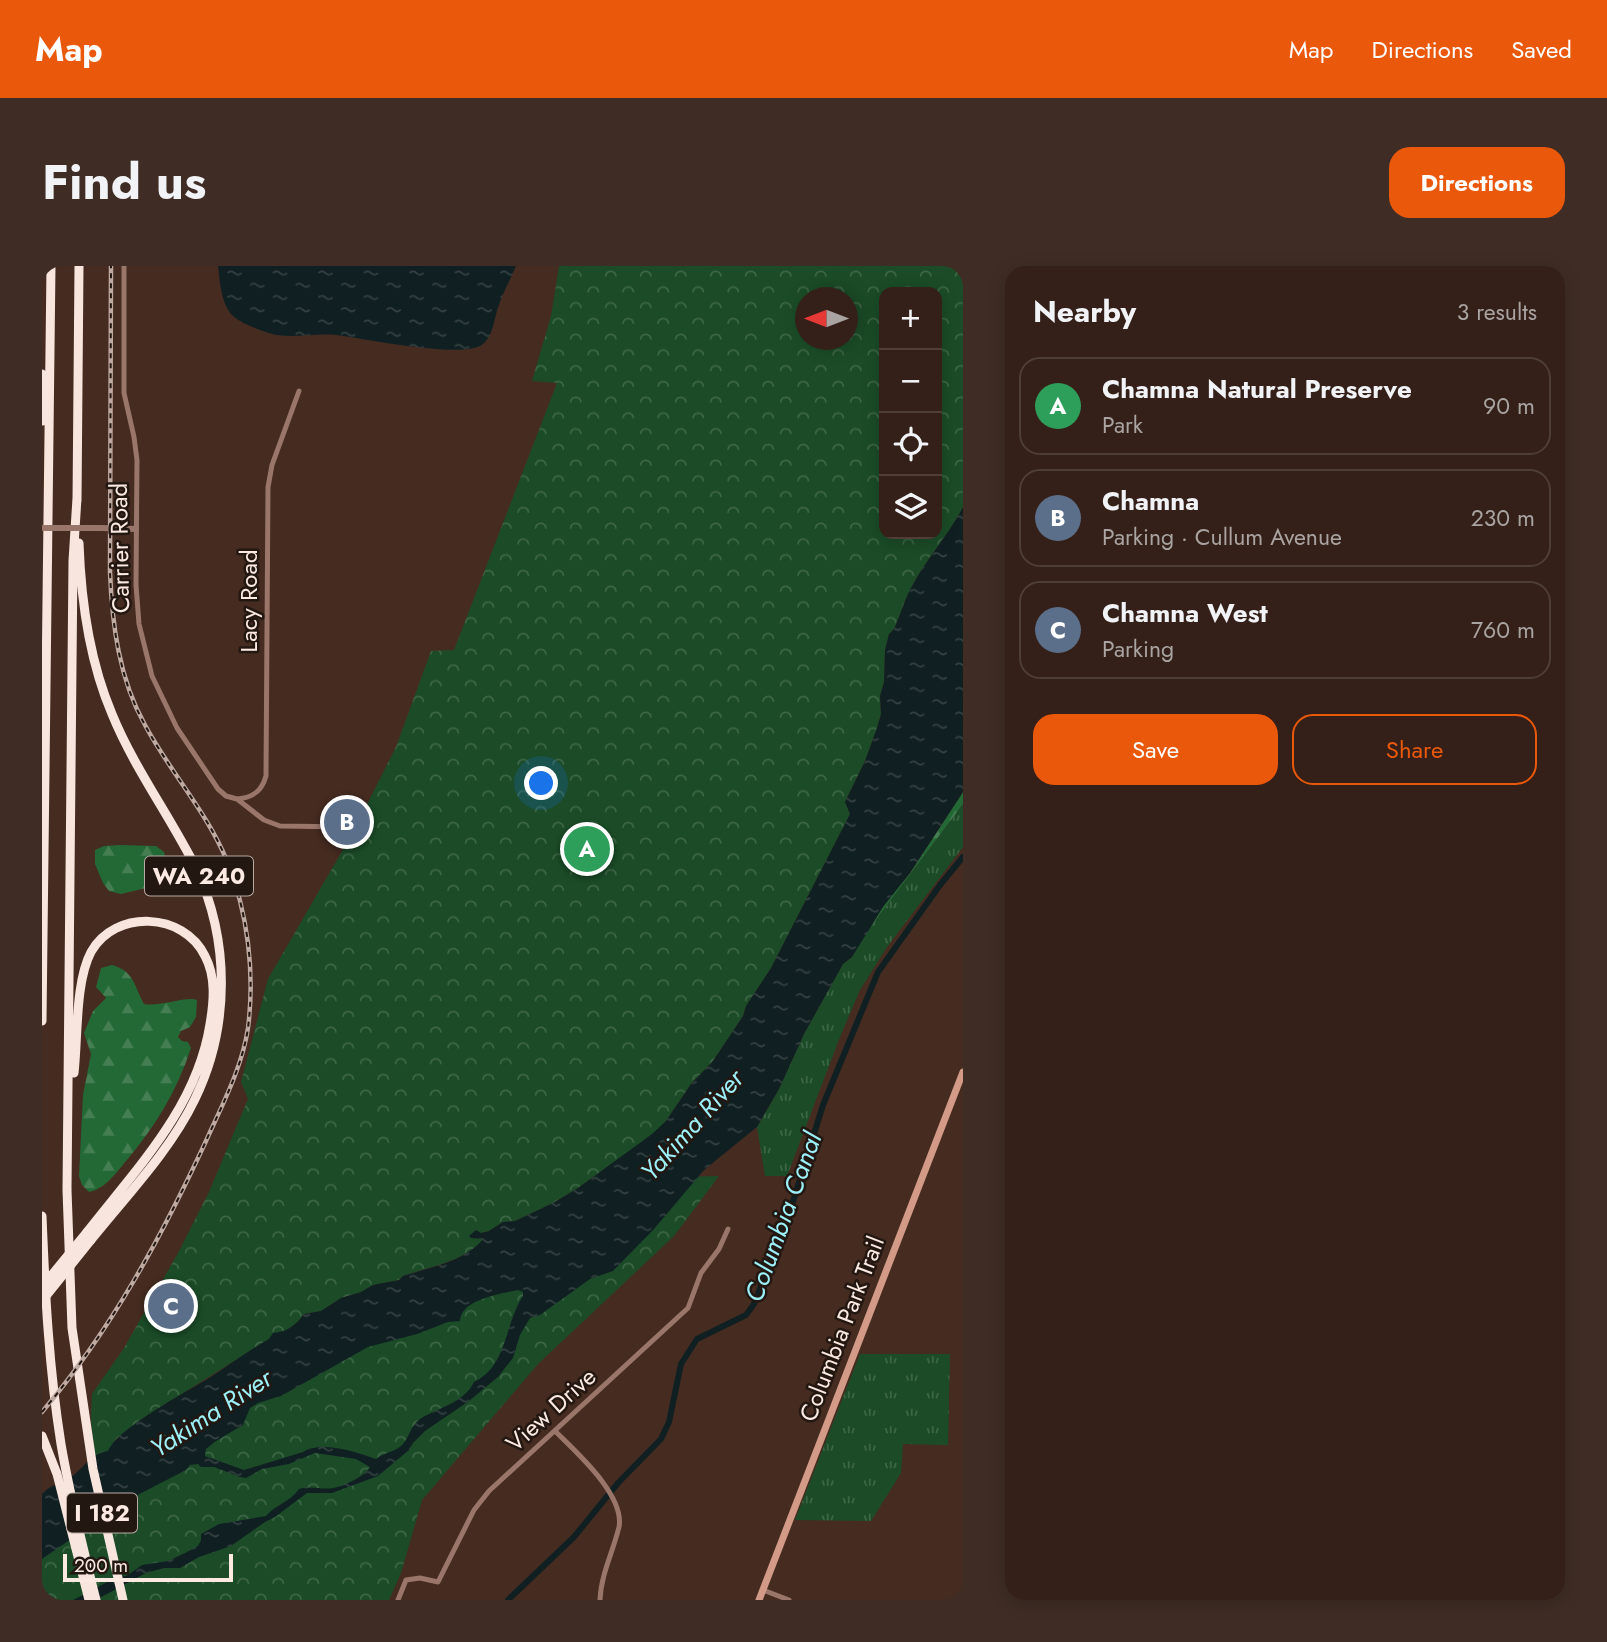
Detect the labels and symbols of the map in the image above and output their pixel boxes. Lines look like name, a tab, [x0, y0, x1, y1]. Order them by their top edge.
north arrow	[795, 287, 858, 350]
street label: Carrier Road	[101, 483, 138, 613]
street label: Lacy Road	[231, 549, 266, 653]
your location	[524, 766, 558, 800]
pin: B	[324, 796, 370, 848]
pin: A	[564, 823, 610, 875]
road number: WA 240	[145, 856, 253, 896]
water label: Yakima River	[632, 1060, 753, 1189]
water label: Columbia Canal	[735, 1126, 832, 1307]
street label: Columbia Park Trail	[790, 1231, 893, 1426]
pin: C	[148, 1280, 194, 1332]
water label: Yakima River	[143, 1359, 281, 1467]
street label: View Drive	[498, 1360, 604, 1460]
road number: I 182	[67, 1494, 137, 1532]
scale bar	[63, 1551, 233, 1583]

